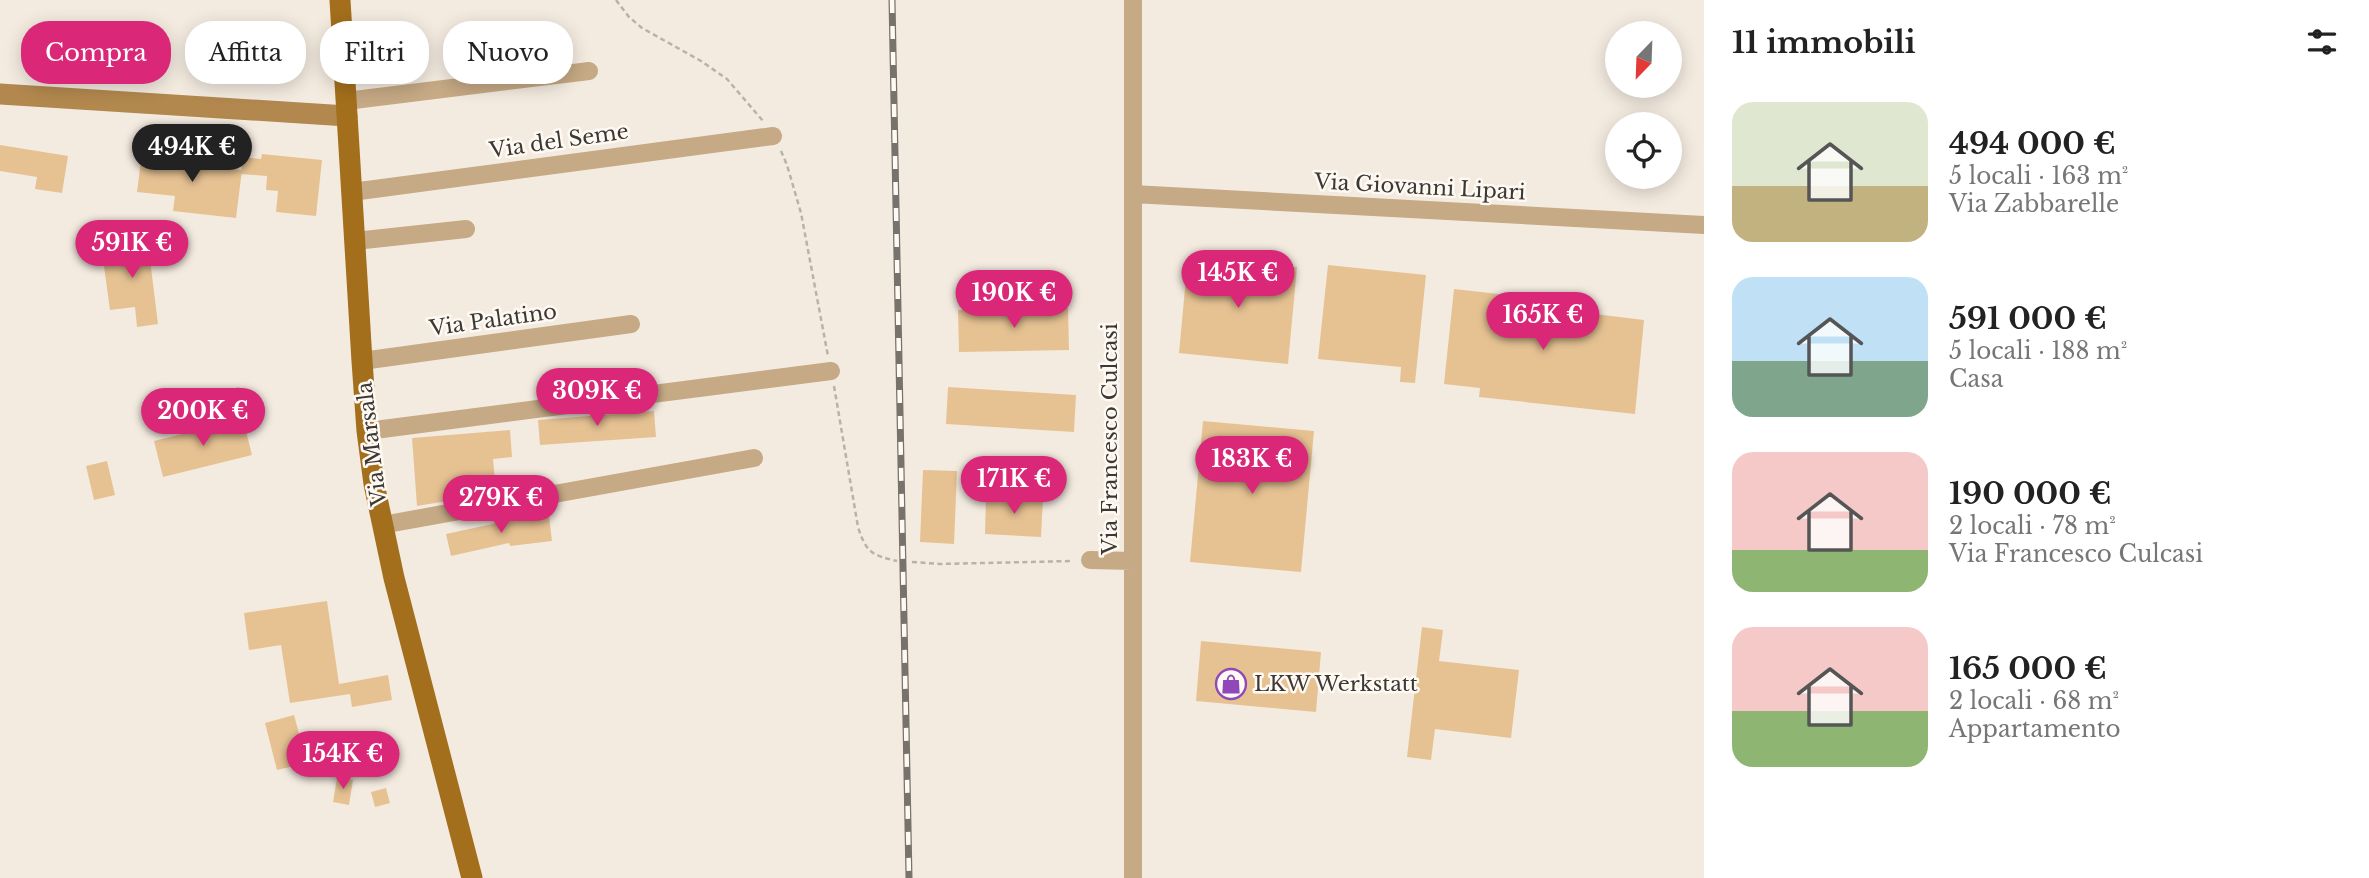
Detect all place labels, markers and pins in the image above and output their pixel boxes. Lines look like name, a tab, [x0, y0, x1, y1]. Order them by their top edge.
pin: 494K €	[135, 124, 249, 184]
pin: 591K €	[75, 220, 189, 280]
pin: 145K €	[1181, 250, 1295, 310]
pin: 190K €	[957, 270, 1071, 330]
pin: 165K €	[1486, 292, 1600, 352]
pin: 309K €	[540, 368, 654, 428]
pin: 200K €	[146, 388, 260, 448]
pin: 183K €	[1195, 436, 1309, 496]
pin: 171K €	[957, 456, 1071, 516]
pin: 279K €	[444, 476, 558, 535]
shop icon: LKW Werkstatt	[1214, 667, 1248, 701]
place label: LKW Werkstatt	[1254, 671, 1418, 697]
pin: 154K €	[286, 732, 400, 791]

